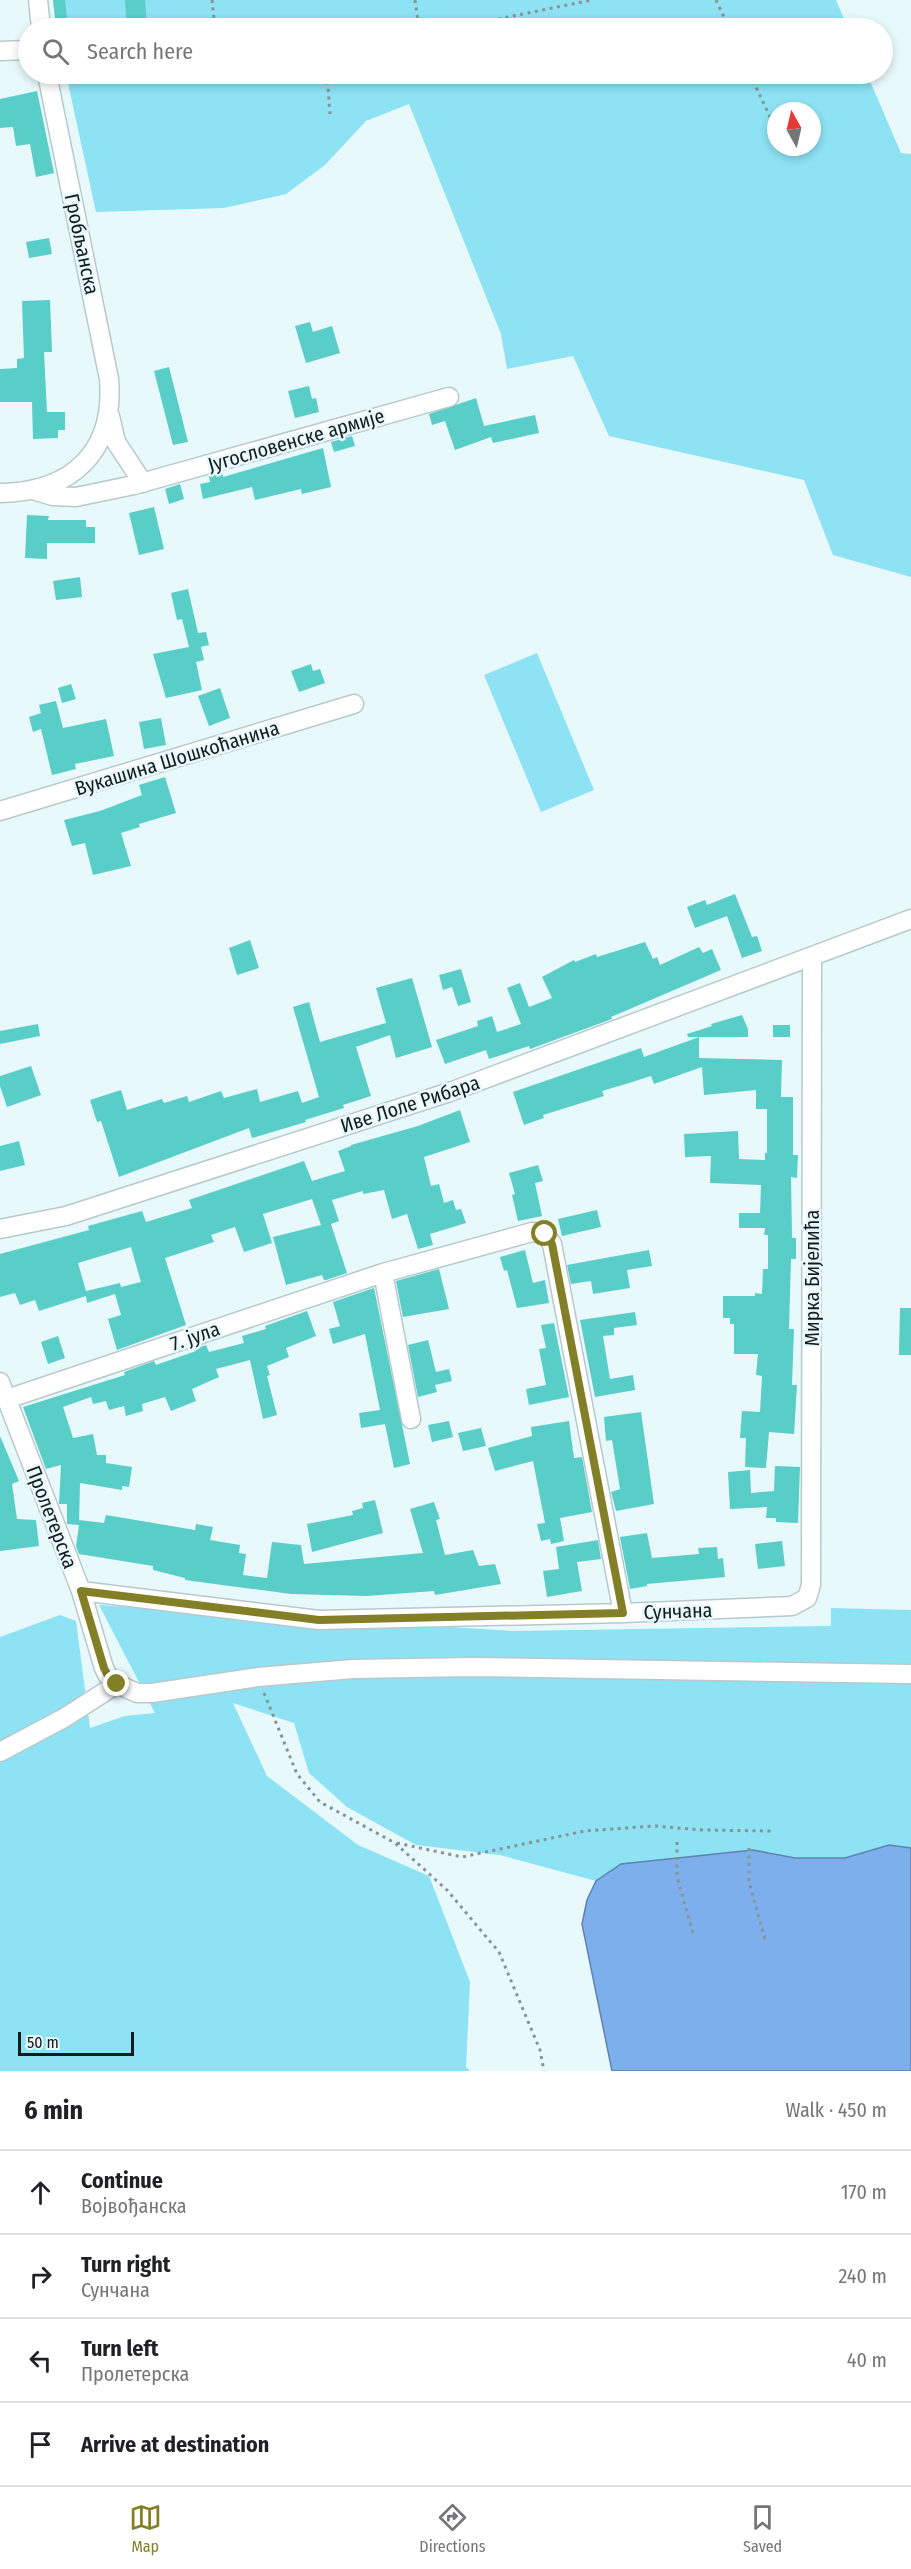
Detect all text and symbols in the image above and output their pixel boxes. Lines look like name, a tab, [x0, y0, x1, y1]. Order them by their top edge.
search box	[18, 18, 893, 84]
icon: search	[39, 35, 72, 68]
text: Search here	[87, 38, 193, 65]
north arrow	[767, 102, 821, 156]
street label: Гробљанска	[60, 191, 104, 297]
street label: Југословенске армије	[205, 403, 387, 477]
street label: Вукашина Шошкоћанина	[72, 715, 282, 801]
street label: Иве Лоле Рибара	[337, 1070, 483, 1138]
street label: Мирка Бијелића	[800, 1210, 824, 1346]
route start	[531, 1220, 557, 1246]
street label: 7. јула	[167, 1316, 223, 1356]
street label: Пролетерска	[21, 1462, 83, 1572]
street label: Сунчана	[643, 1598, 713, 1624]
route end	[103, 1670, 129, 1696]
scale bar	[18, 2029, 134, 2056]
text: 50 m	[27, 2033, 59, 2052]
text: 6 min	[24, 2095, 83, 2126]
text: Walk · 450 m	[786, 2098, 887, 2122]
text: Continue	[81, 2167, 163, 2194]
icon: ahead	[24, 2176, 57, 2209]
text: 170 m	[841, 2180, 887, 2204]
text: Војвођанска	[81, 2194, 187, 2218]
text: Turn right	[81, 2251, 170, 2278]
icon: right	[24, 2260, 57, 2293]
text: 240 m	[838, 2264, 887, 2288]
text: Сунчана	[81, 2278, 150, 2302]
text: Turn left	[81, 2335, 159, 2362]
icon: left	[24, 2344, 57, 2377]
text: 40 m	[847, 2348, 887, 2372]
text: Пролетерска	[81, 2362, 189, 2386]
icon: arrive	[24, 2428, 57, 2461]
text: Arrive at destination	[81, 2431, 269, 2458]
tab: Map	[129, 2501, 162, 2556]
tab: Directions	[419, 2501, 486, 2556]
tab: Saved	[743, 2501, 782, 2556]

